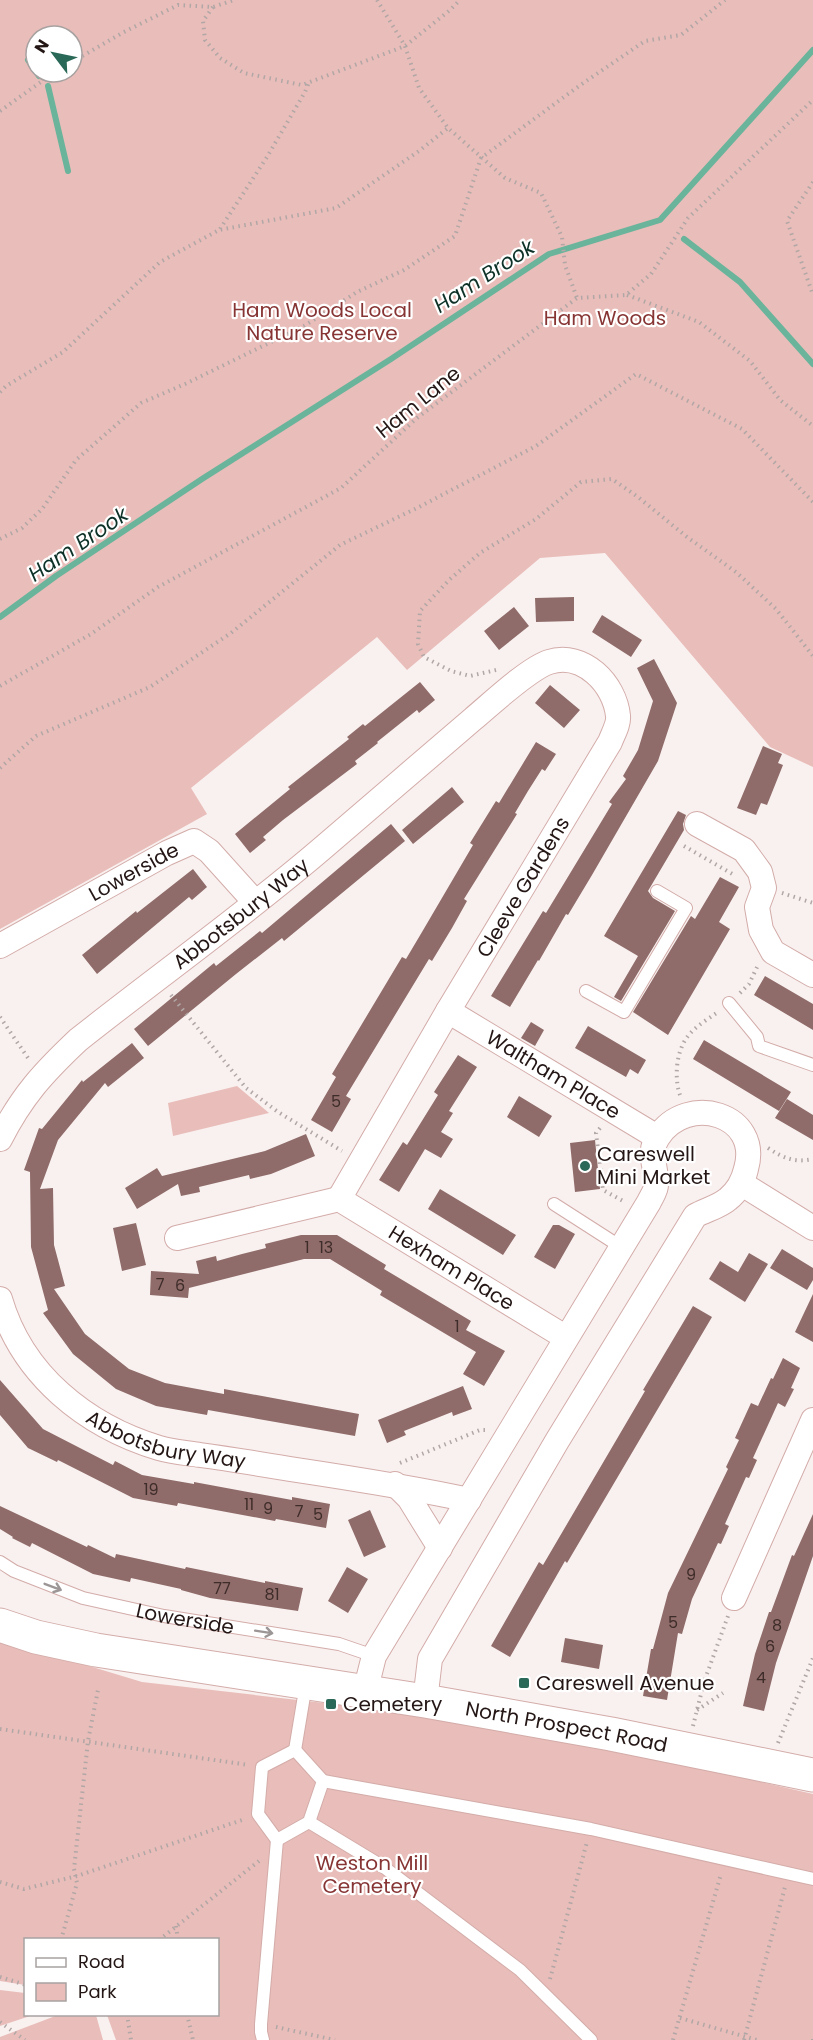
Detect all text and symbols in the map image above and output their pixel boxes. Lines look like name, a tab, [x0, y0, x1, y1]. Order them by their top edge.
north arrow	[24, 24, 84, 84]
text: N	[29, 35, 55, 58]
water label: Ham Brook	[428, 232, 541, 319]
park label: Ham Woods Local Nature Reserve	[232, 296, 412, 347]
park label: Ham Woods	[544, 304, 666, 332]
street label: Ham Lane	[370, 359, 466, 445]
water label: Ham Brook	[22, 499, 135, 588]
street label: Cleeve Gardens	[470, 811, 576, 963]
street label: Lowerside	[84, 836, 183, 908]
street label: Abbotsbury Way	[167, 851, 315, 976]
street label: Waltham Place	[481, 1023, 626, 1126]
house number: 5	[331, 1090, 341, 1113]
place label: Careswell Mini Market	[597, 1140, 710, 1191]
marker: Careswell Mini Market	[578, 1159, 592, 1173]
street label: Hexham Place	[383, 1219, 520, 1317]
house number: 1	[304, 1236, 310, 1259]
house number: 13	[319, 1236, 333, 1259]
house number: 7	[156, 1273, 165, 1296]
house number: 6	[175, 1274, 185, 1297]
house number: 1	[454, 1315, 460, 1338]
street label: Abbotsbury Way	[81, 1403, 248, 1476]
house number: 19	[143, 1478, 159, 1501]
house number: 11	[244, 1493, 254, 1516]
house number: 9	[263, 1497, 273, 1520]
house number: 7	[295, 1500, 304, 1523]
house number: 5	[313, 1503, 323, 1526]
house number: 9	[686, 1563, 696, 1586]
house number: 77	[213, 1577, 231, 1600]
one-way arrow	[43, 1582, 62, 1593]
house number: 81	[264, 1583, 280, 1606]
street label: Lowerside	[133, 1596, 236, 1641]
house number: 5	[668, 1611, 678, 1634]
house number: 8	[772, 1614, 782, 1637]
one-way arrow	[253, 1626, 273, 1637]
house number: 6	[765, 1635, 775, 1658]
house number: 4	[756, 1666, 766, 1689]
place label: Careswell Avenue	[536, 1669, 714, 1697]
marker: Careswell Avenue	[517, 1676, 531, 1690]
place label: Cemetery	[343, 1690, 442, 1718]
street label: North Prospect Road	[463, 1694, 670, 1759]
marker: Cemetery	[324, 1697, 338, 1711]
park label: Weston Mill Cemetery	[316, 1849, 428, 1900]
legend	[24, 1938, 219, 2016]
text: Road	[78, 1949, 125, 1974]
text: Park	[78, 1979, 117, 2004]

